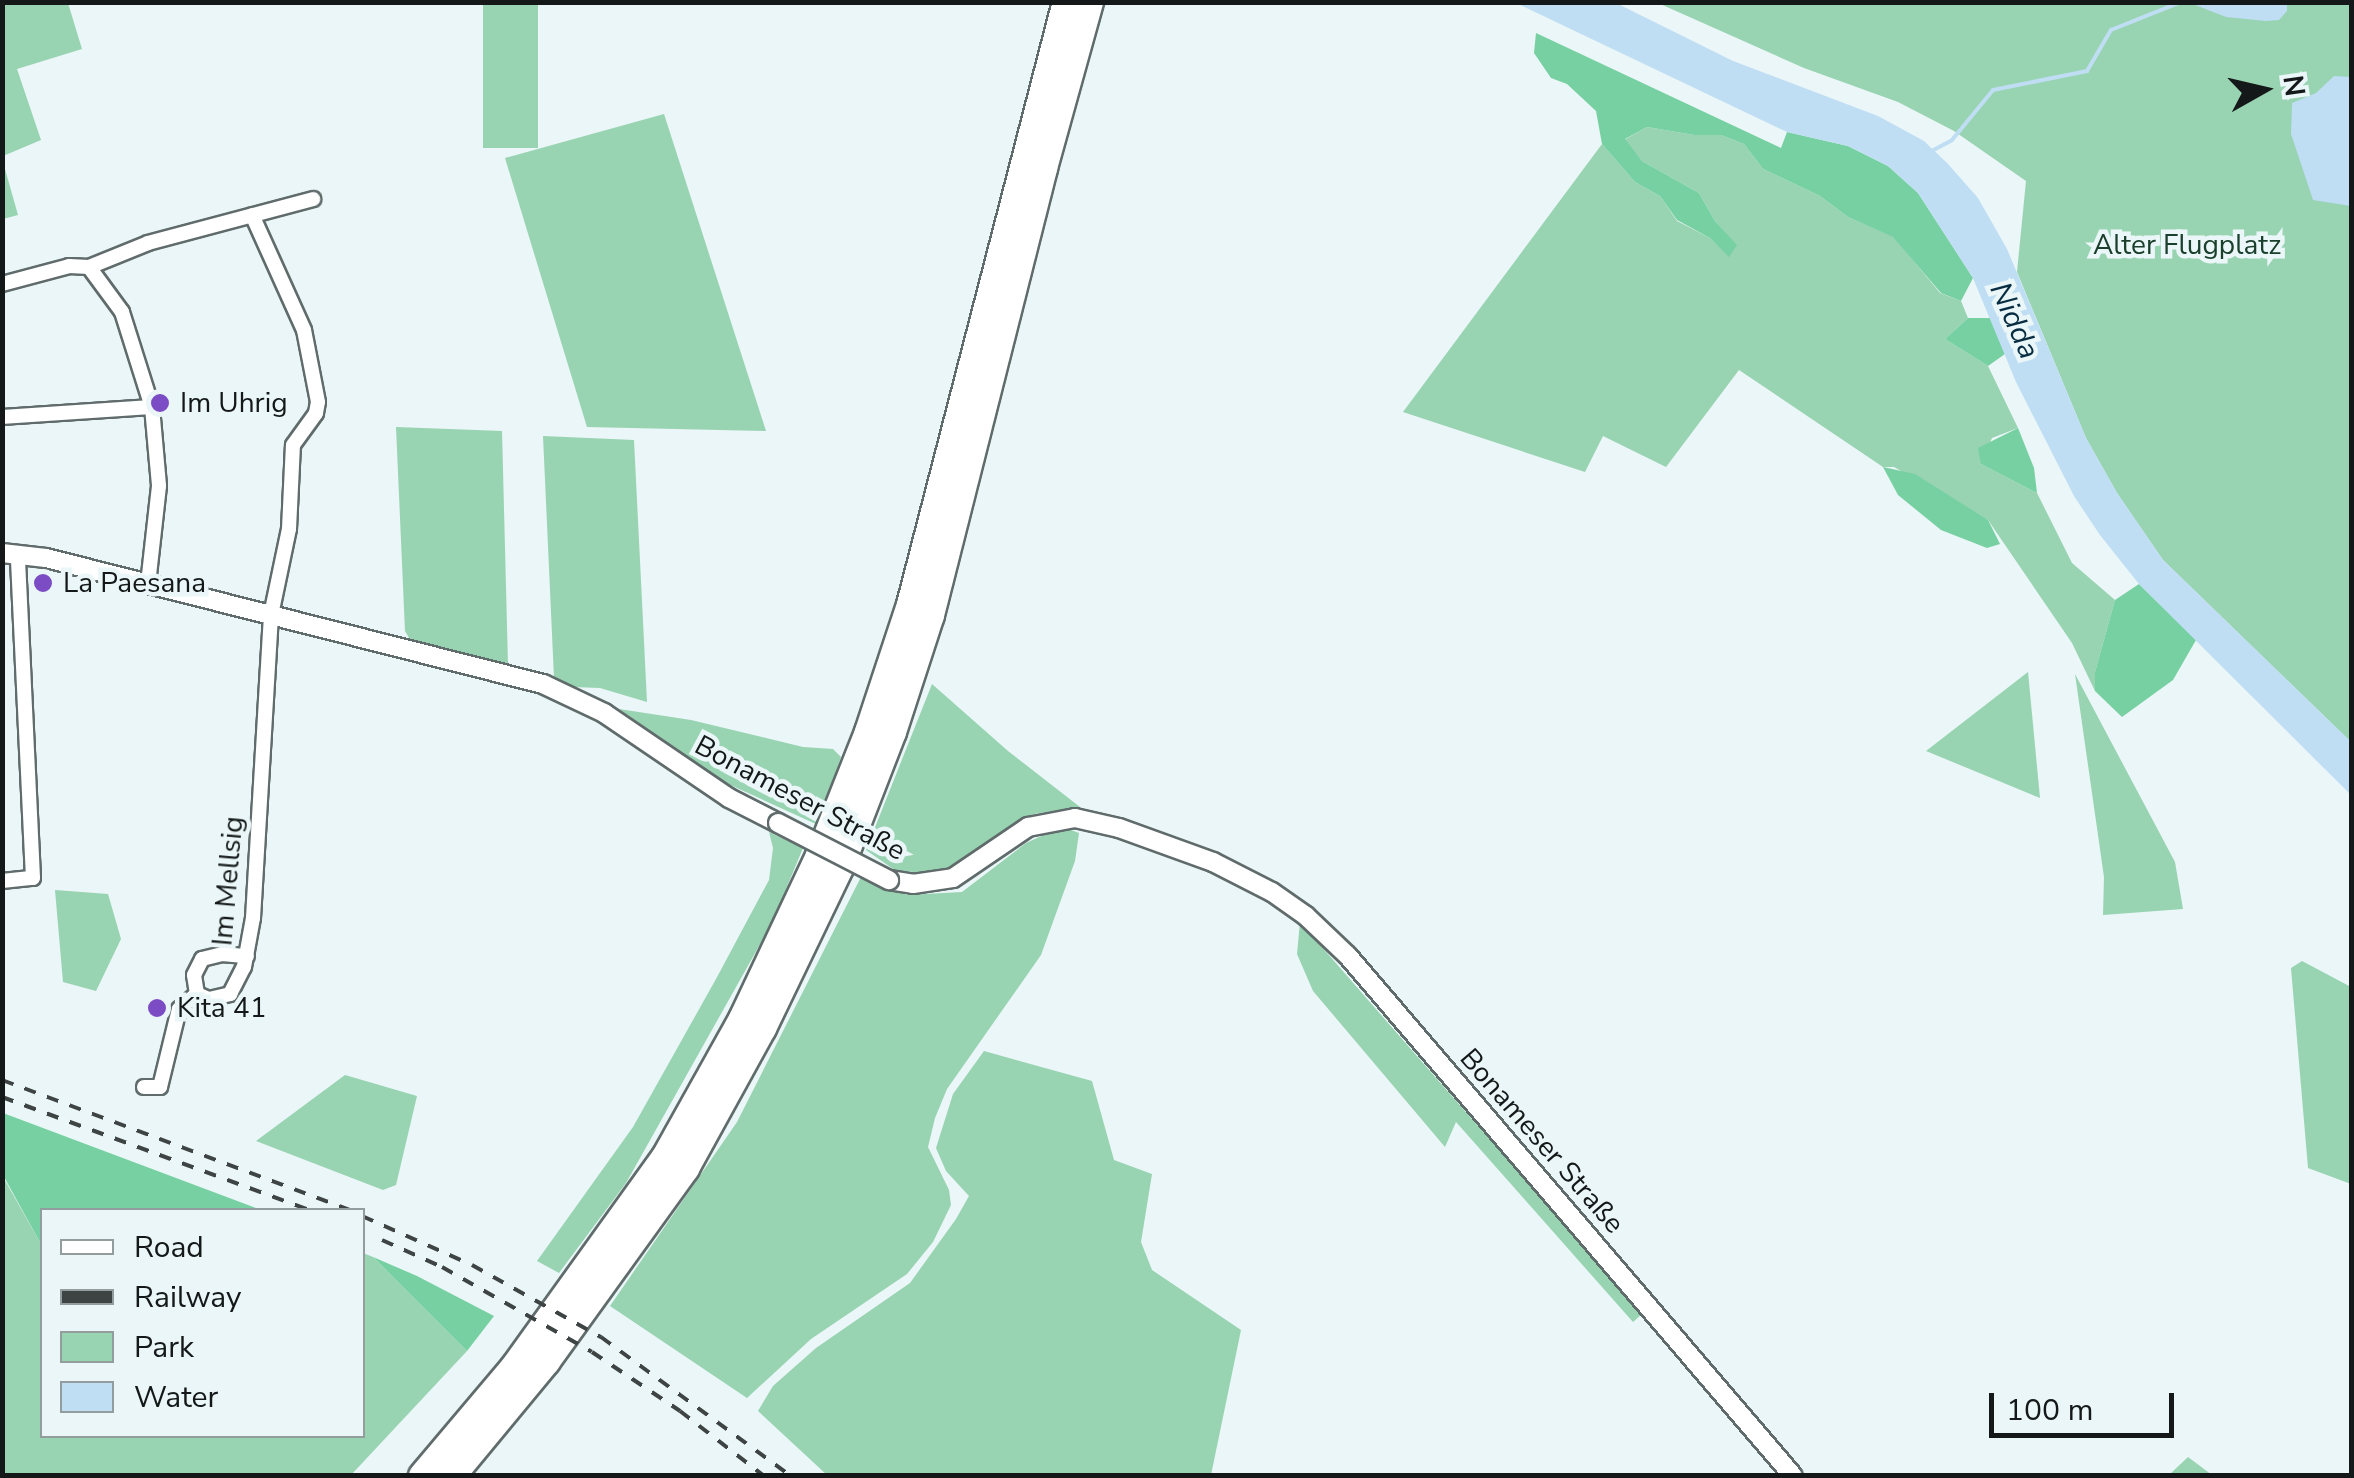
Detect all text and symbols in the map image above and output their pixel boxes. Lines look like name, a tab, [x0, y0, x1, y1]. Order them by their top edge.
north arrow	[2214, 40, 2314, 140]
text: N	[2273, 73, 2314, 99]
park label: Alter Flugplatz	[2093, 228, 2281, 262]
water label: Nidda	[1981, 277, 2047, 365]
place label: Im Uhrig	[180, 386, 288, 420]
marker: Im Uhrig	[149, 392, 171, 414]
place label: La Paesana	[63, 566, 206, 600]
marker: La Paesana	[32, 572, 54, 594]
street label: Bonameser Straße	[689, 728, 911, 868]
street label: Im Mellsig	[206, 815, 250, 947]
place label: Kita 41	[177, 991, 266, 1025]
marker: Kita 41	[146, 997, 168, 1019]
street label: Bonameser Straße	[1453, 1042, 1631, 1240]
legend	[40, 1208, 365, 1438]
text: Road	[134, 1227, 204, 1268]
text: Railway	[134, 1277, 242, 1318]
text: Park	[134, 1327, 194, 1368]
scale bar	[1994, 1373, 2179, 1435]
text: Water	[134, 1377, 218, 1418]
text: 100 m	[2006, 1390, 2093, 1431]

